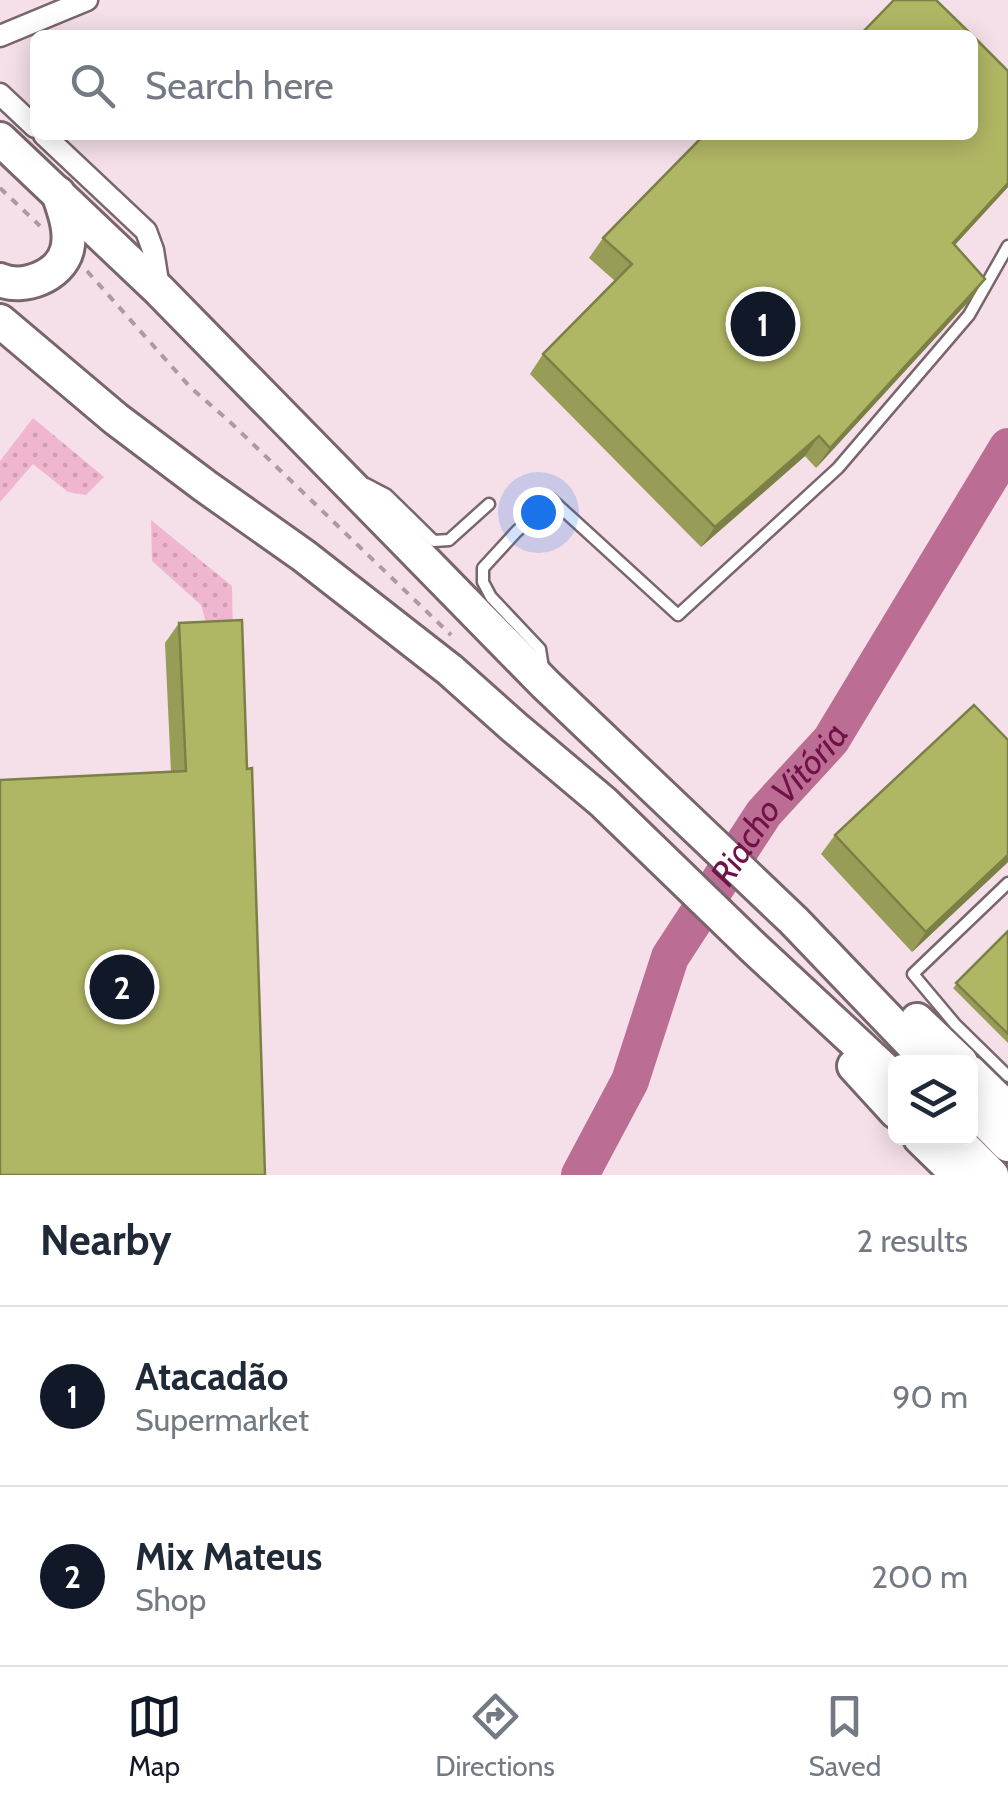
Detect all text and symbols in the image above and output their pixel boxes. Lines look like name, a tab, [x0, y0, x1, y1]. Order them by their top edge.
search box	[30, 30, 978, 140]
icon: search	[65, 58, 120, 113]
text: Search here	[145, 62, 334, 109]
pin: 1	[730, 286, 796, 362]
your location	[513, 487, 564, 538]
water label: Riacho Vitória	[701, 715, 857, 893]
pin: 2	[90, 950, 154, 1024]
map controls	[888, 1055, 978, 1145]
button: layers	[888, 1055, 978, 1145]
text: Nearby	[40, 1214, 172, 1266]
text: 2 results	[857, 1221, 968, 1260]
text: Atacadão	[135, 1353, 288, 1400]
text: 1	[67, 1377, 78, 1416]
text: 90 m	[892, 1377, 968, 1416]
text: Supermarket	[135, 1400, 309, 1439]
text: Mix Mateus	[135, 1533, 322, 1580]
text: 2	[64, 1557, 81, 1596]
text: 200 m	[871, 1557, 968, 1596]
text: Shop	[135, 1580, 206, 1619]
tab: Map	[127, 1689, 182, 1783]
tab: Directions	[435, 1689, 555, 1783]
tab: Saved	[809, 1689, 881, 1783]

